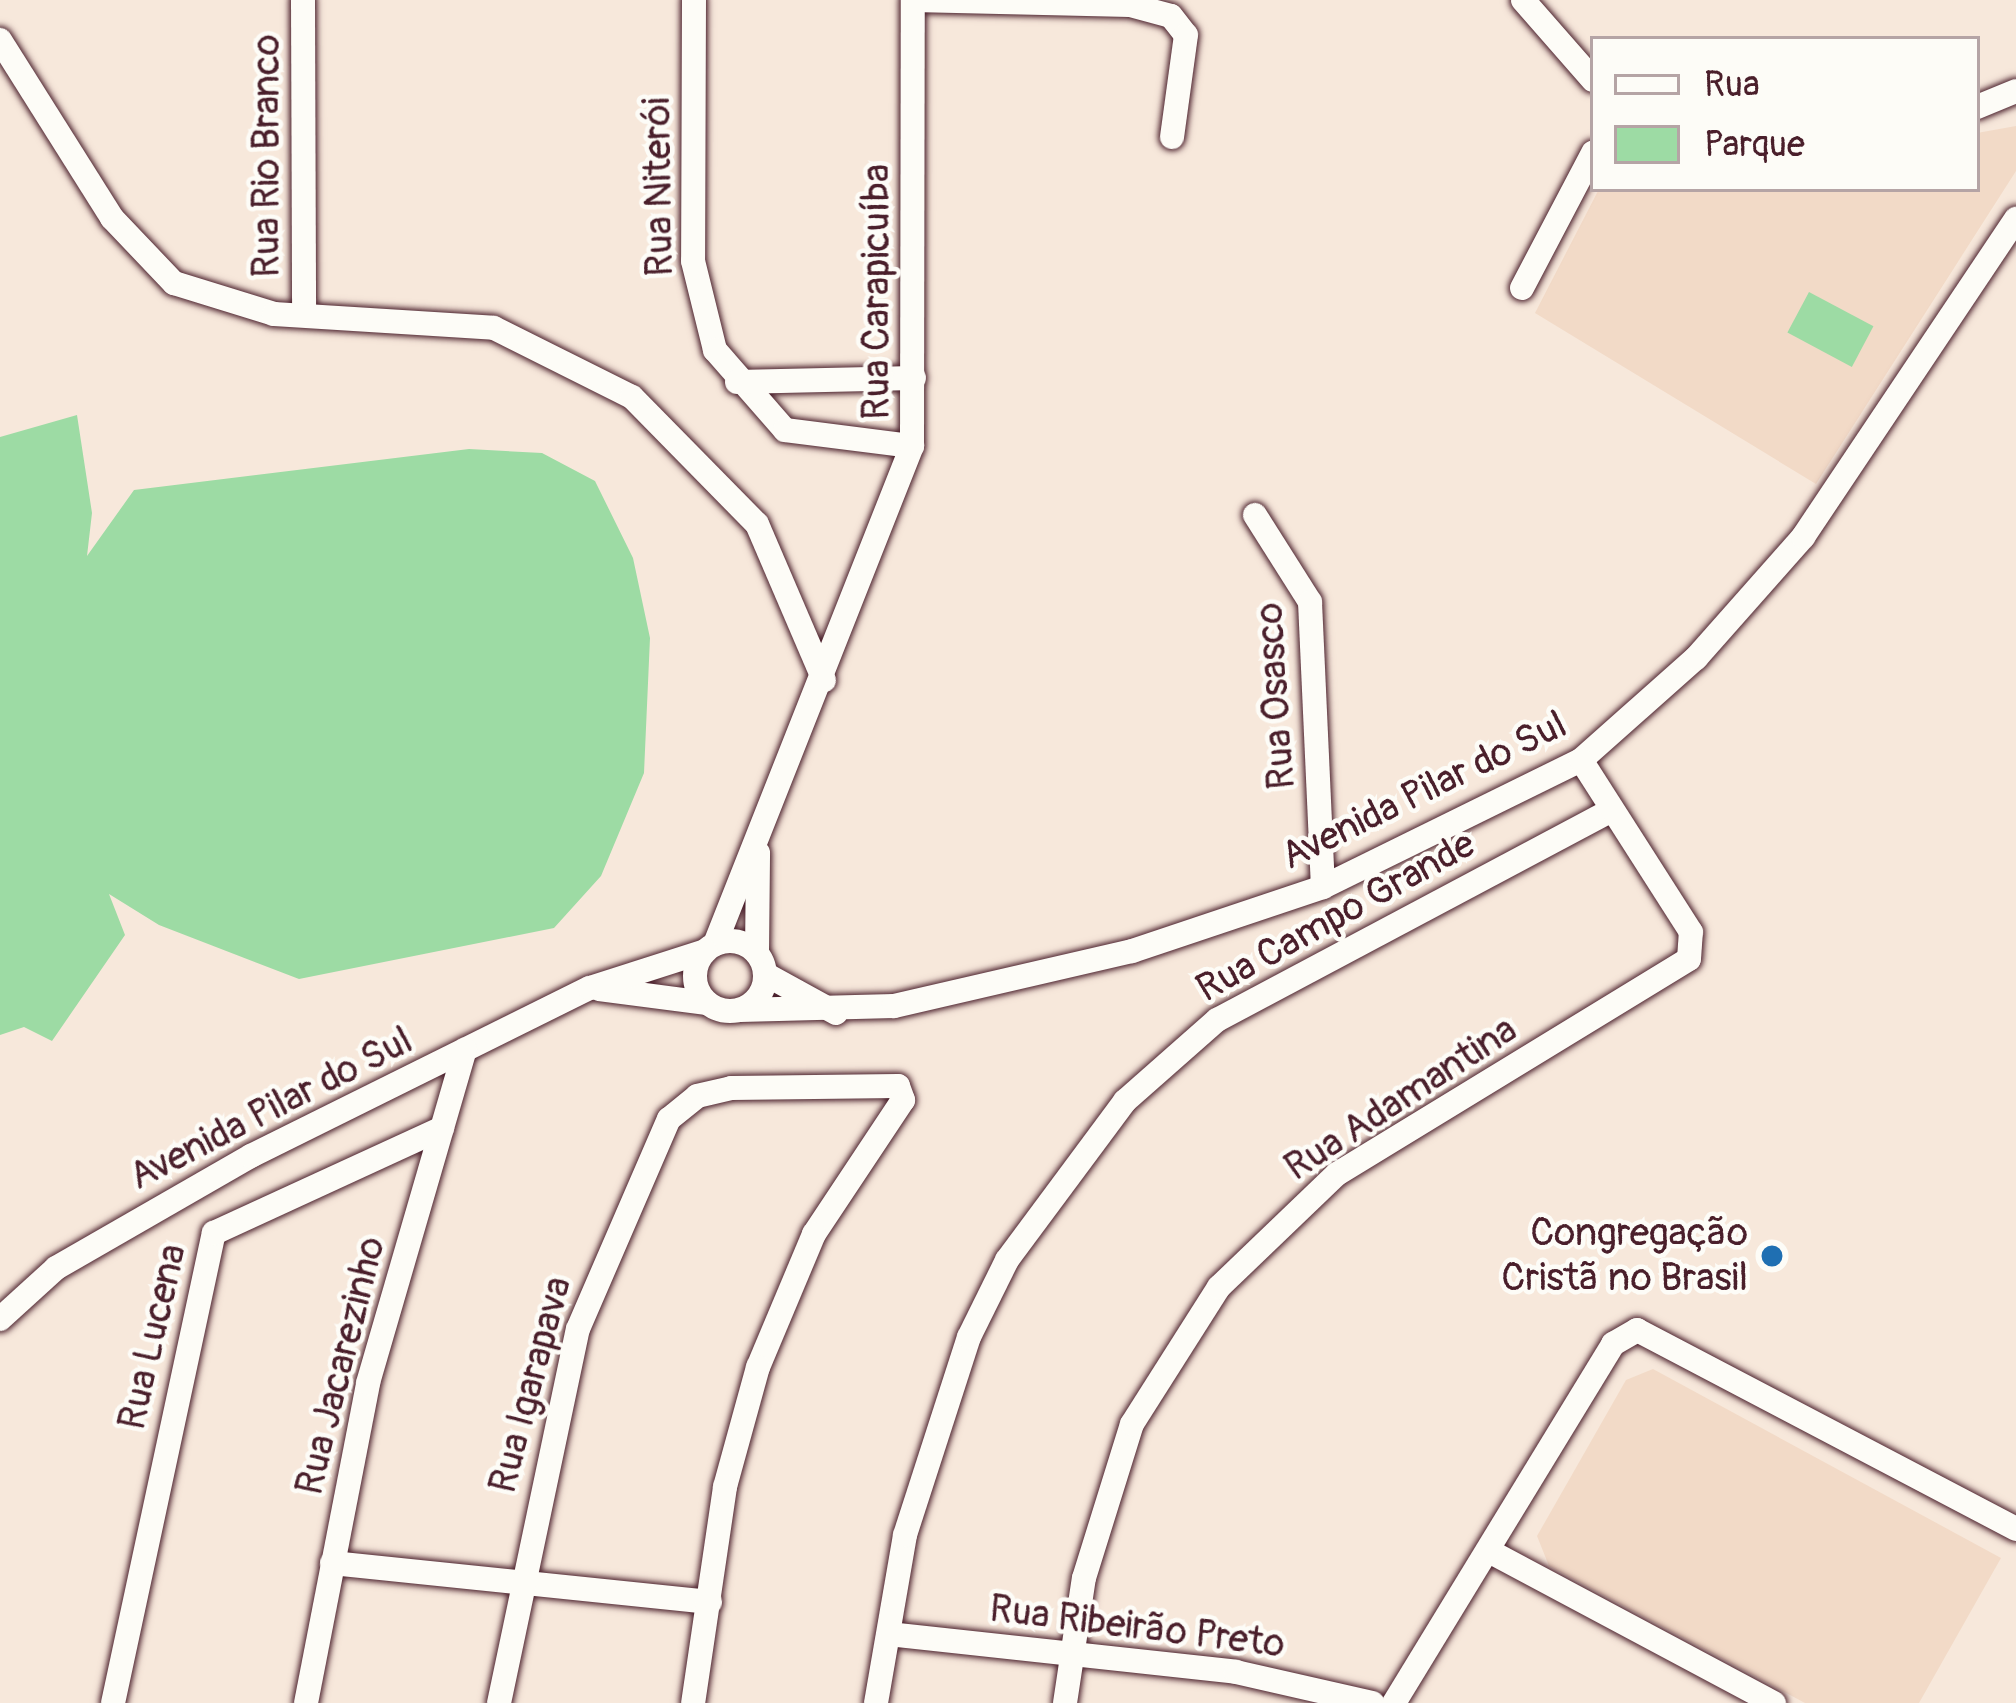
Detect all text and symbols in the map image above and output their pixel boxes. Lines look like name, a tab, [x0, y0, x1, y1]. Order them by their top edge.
street label: Rua Rio Branco	[244, 34, 290, 278]
legend	[1590, 36, 1980, 192]
text: Rua	[1704, 62, 1760, 107]
street label: Rua Niterói	[634, 97, 684, 277]
text: Parque	[1704, 122, 1805, 167]
street label: Rua Carapicuíba	[854, 164, 900, 420]
street label: Rua Osasco	[1246, 601, 1306, 791]
street label: Avenida Pilar do Sul	[1274, 702, 1574, 880]
street label: Rua Campo Grande	[1189, 821, 1483, 1013]
street label: Rua Adamantina	[1276, 1007, 1526, 1191]
street label: Avenida Pilar do Sul	[122, 1017, 420, 1201]
place label: Congregação Cristã no Brasil	[1501, 1211, 1748, 1302]
street label: Rua Jacarezinho	[286, 1232, 396, 1500]
street label: Rua Lucena	[109, 1240, 197, 1434]
marker: Congregação Cristã no Brasil	[1759, 1243, 1785, 1269]
street label: Rua Igarapava	[480, 1272, 582, 1498]
street label: Rua Ribeirão Preto	[987, 1586, 1287, 1668]

